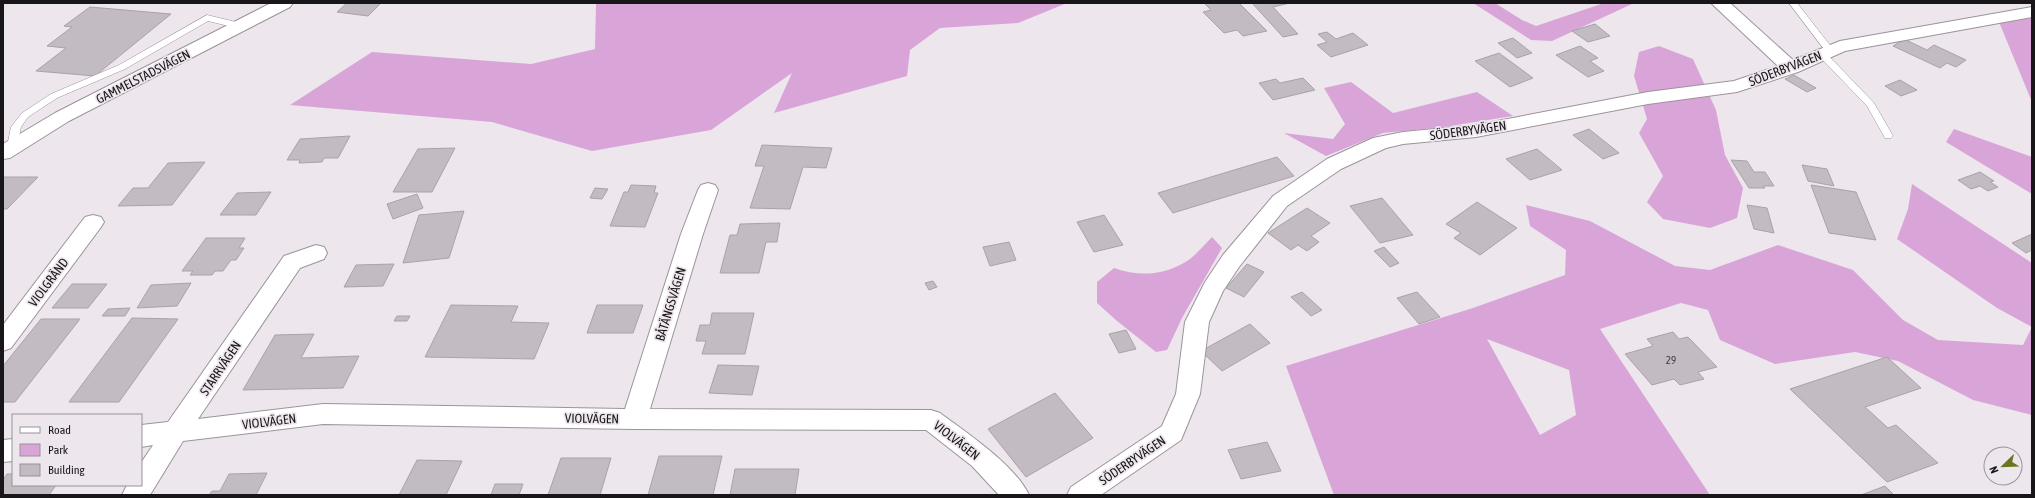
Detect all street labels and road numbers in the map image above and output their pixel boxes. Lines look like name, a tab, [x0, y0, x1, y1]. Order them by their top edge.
street label: GAMMELSTADSVÄGEN	[94, 46, 193, 107]
street label: SÖDERBYVÄGEN	[1747, 48, 1824, 89]
street label: SÖDERBYVÄGEN	[1429, 118, 1507, 143]
street label: VIOLGRÄND	[25, 255, 71, 309]
street label: BÅTÄNGSVÄGEN	[652, 266, 689, 343]
street label: STARRVÄGEN	[197, 338, 244, 398]
street label: VIOLVÄGEN	[241, 411, 297, 432]
street label: VIOLVÄGEN	[565, 411, 619, 426]
street label: VIOLVÄGEN	[931, 418, 983, 463]
street label: SÖDERBYVÄGEN	[1096, 433, 1168, 488]

